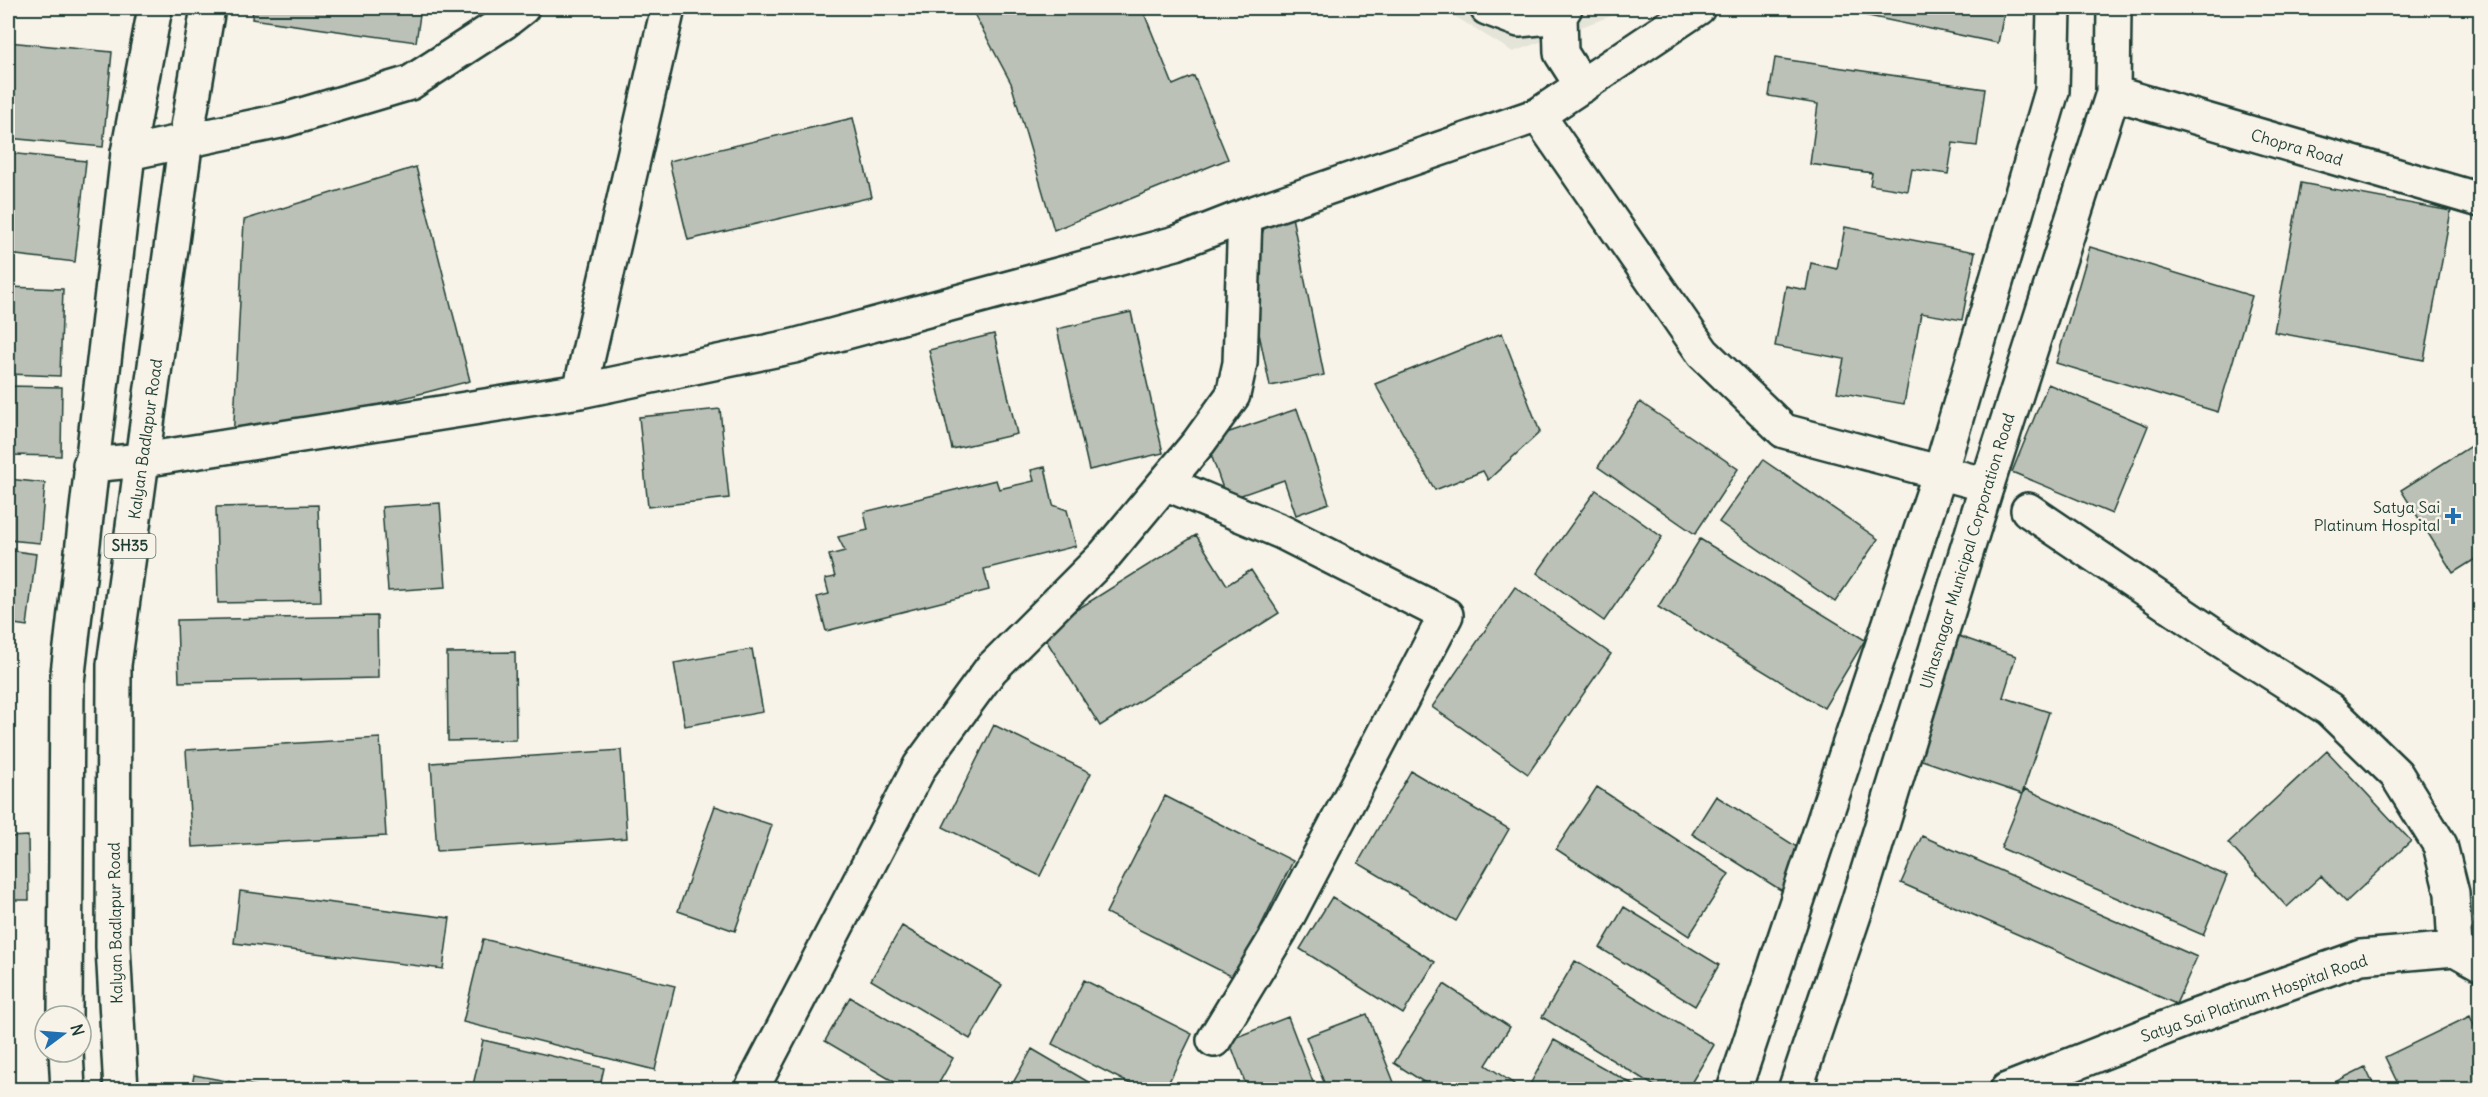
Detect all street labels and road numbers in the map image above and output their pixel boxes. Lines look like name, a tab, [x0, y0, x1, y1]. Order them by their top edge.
street label: Chopra Road	[2249, 124, 2345, 170]
street label: Kalyan Badlapur Road	[124, 357, 166, 521]
street label: Ulhasnagar Municipal Corporation Road	[1915, 411, 2019, 691]
road number: SH35	[104, 534, 156, 558]
street label: Kalyan Badlapur Road	[104, 842, 126, 1004]
street label: Satya Sai Platinum Hospital Road	[2138, 950, 2370, 1046]

